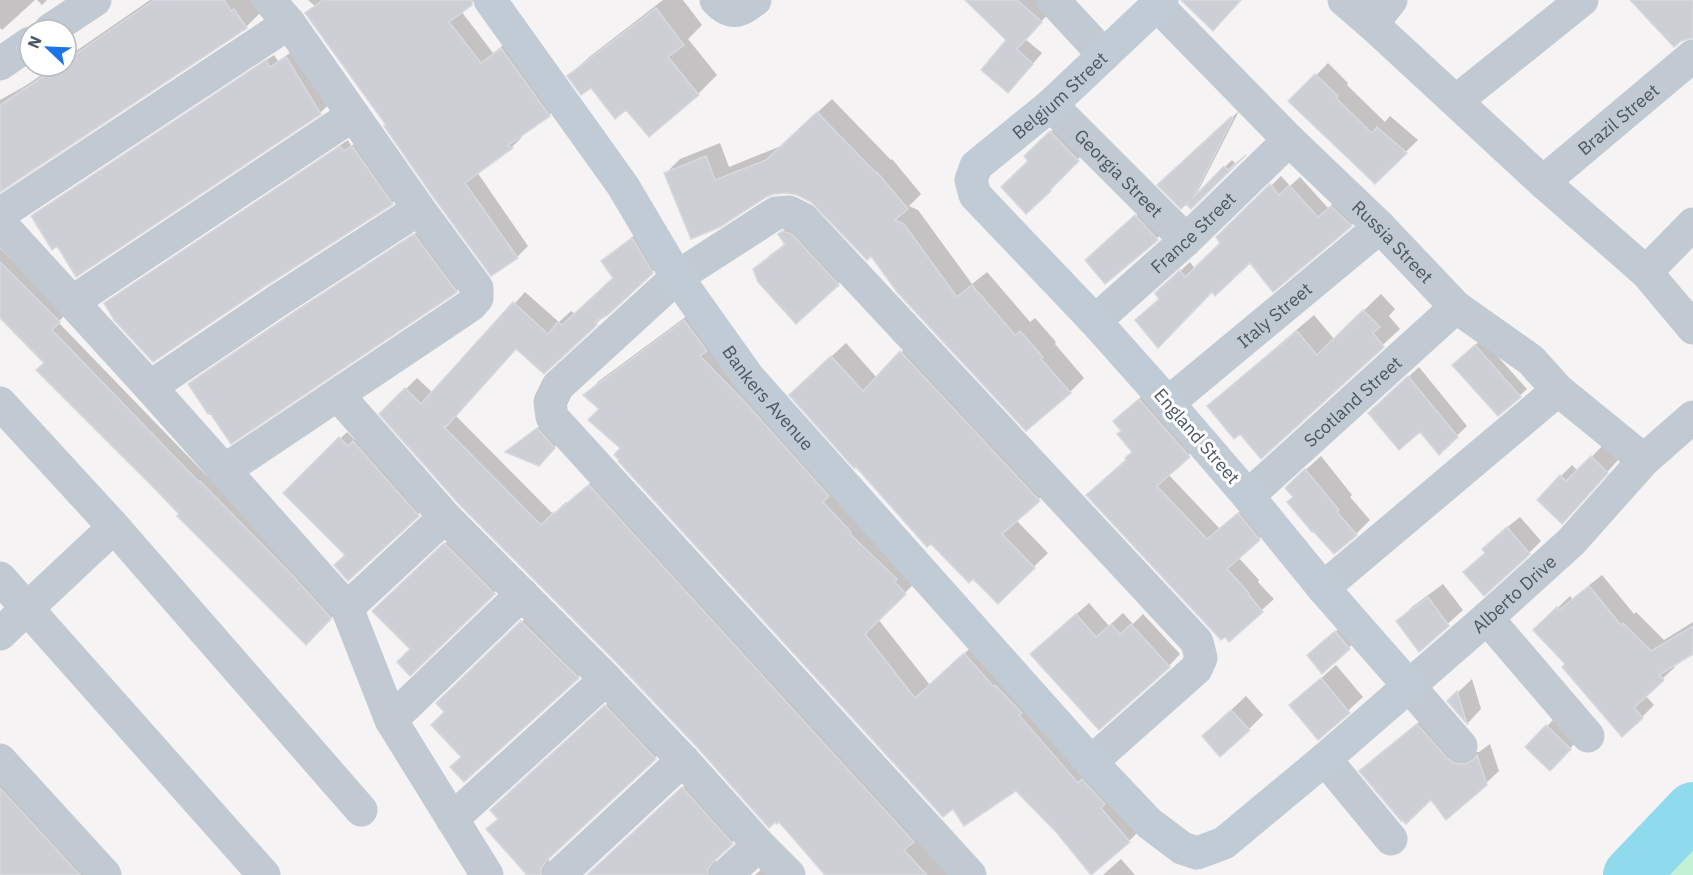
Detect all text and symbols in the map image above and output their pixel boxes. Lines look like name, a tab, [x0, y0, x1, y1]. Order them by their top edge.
north arrow	[18, 18, 78, 78]
text: N	[23, 33, 46, 51]
street label: Belgium Street	[1007, 47, 1112, 144]
street label: Brazil Street	[1573, 78, 1663, 160]
street label: Georgia Street	[1070, 124, 1168, 222]
street label: France Street	[1145, 187, 1240, 278]
street label: Russia Street	[1347, 195, 1438, 288]
street label: Italy Street	[1232, 277, 1316, 353]
street label: Bankers Avenue	[718, 341, 819, 455]
street label: Scotland Street	[1298, 351, 1406, 452]
street label: England Street	[1149, 384, 1245, 488]
street label: Alberto Drive	[1467, 550, 1561, 638]

